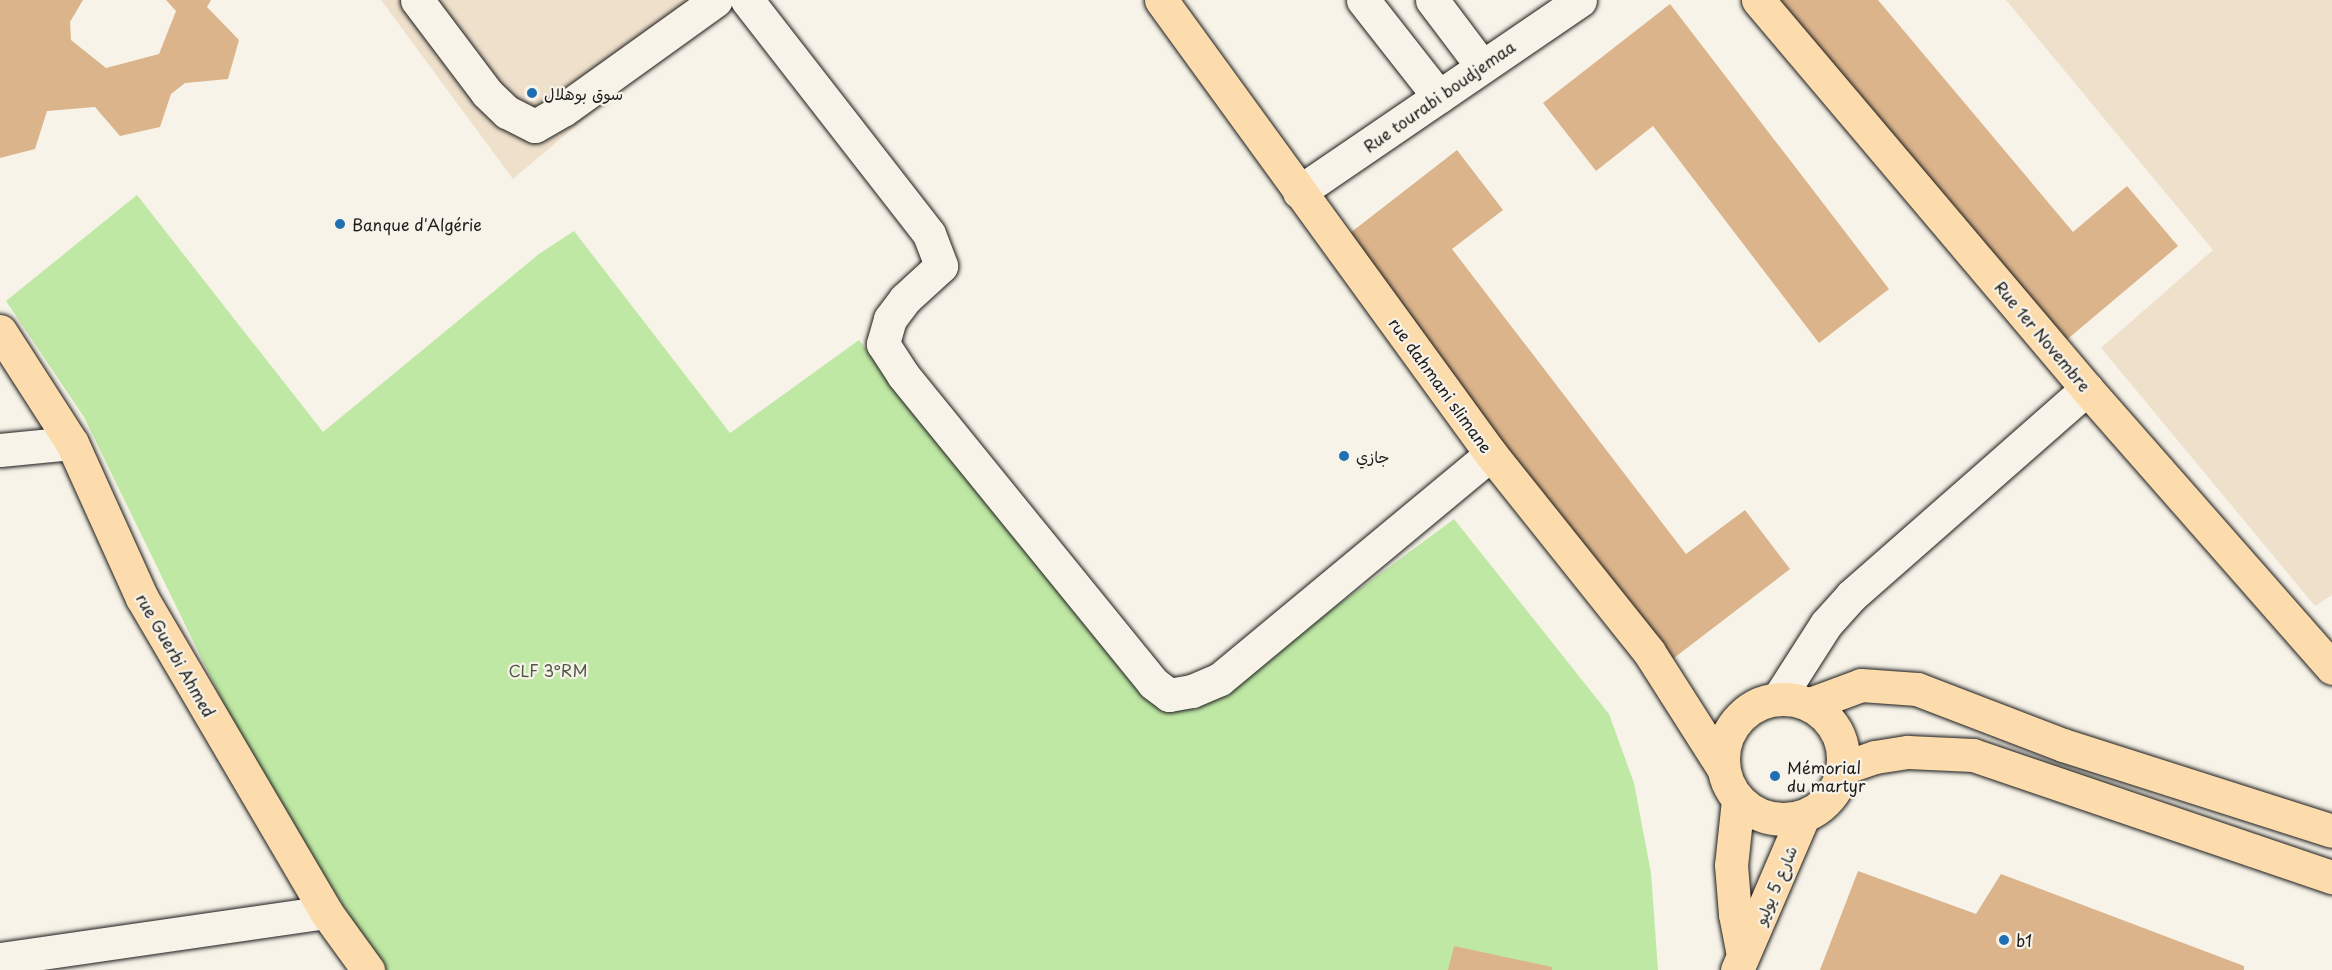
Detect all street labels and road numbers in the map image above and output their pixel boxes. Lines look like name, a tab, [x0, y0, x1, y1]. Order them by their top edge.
street label: Rue tourabi boudjemaa	[1359, 36, 1519, 156]
street label: Rue 1er Novembre	[1991, 276, 2095, 396]
street label: rue dahmani slimane	[1385, 313, 1497, 457]
street label: rue Guerbi Ahmed	[132, 589, 220, 721]
street label: شارع 5 يوليو	[1750, 843, 1800, 927]

